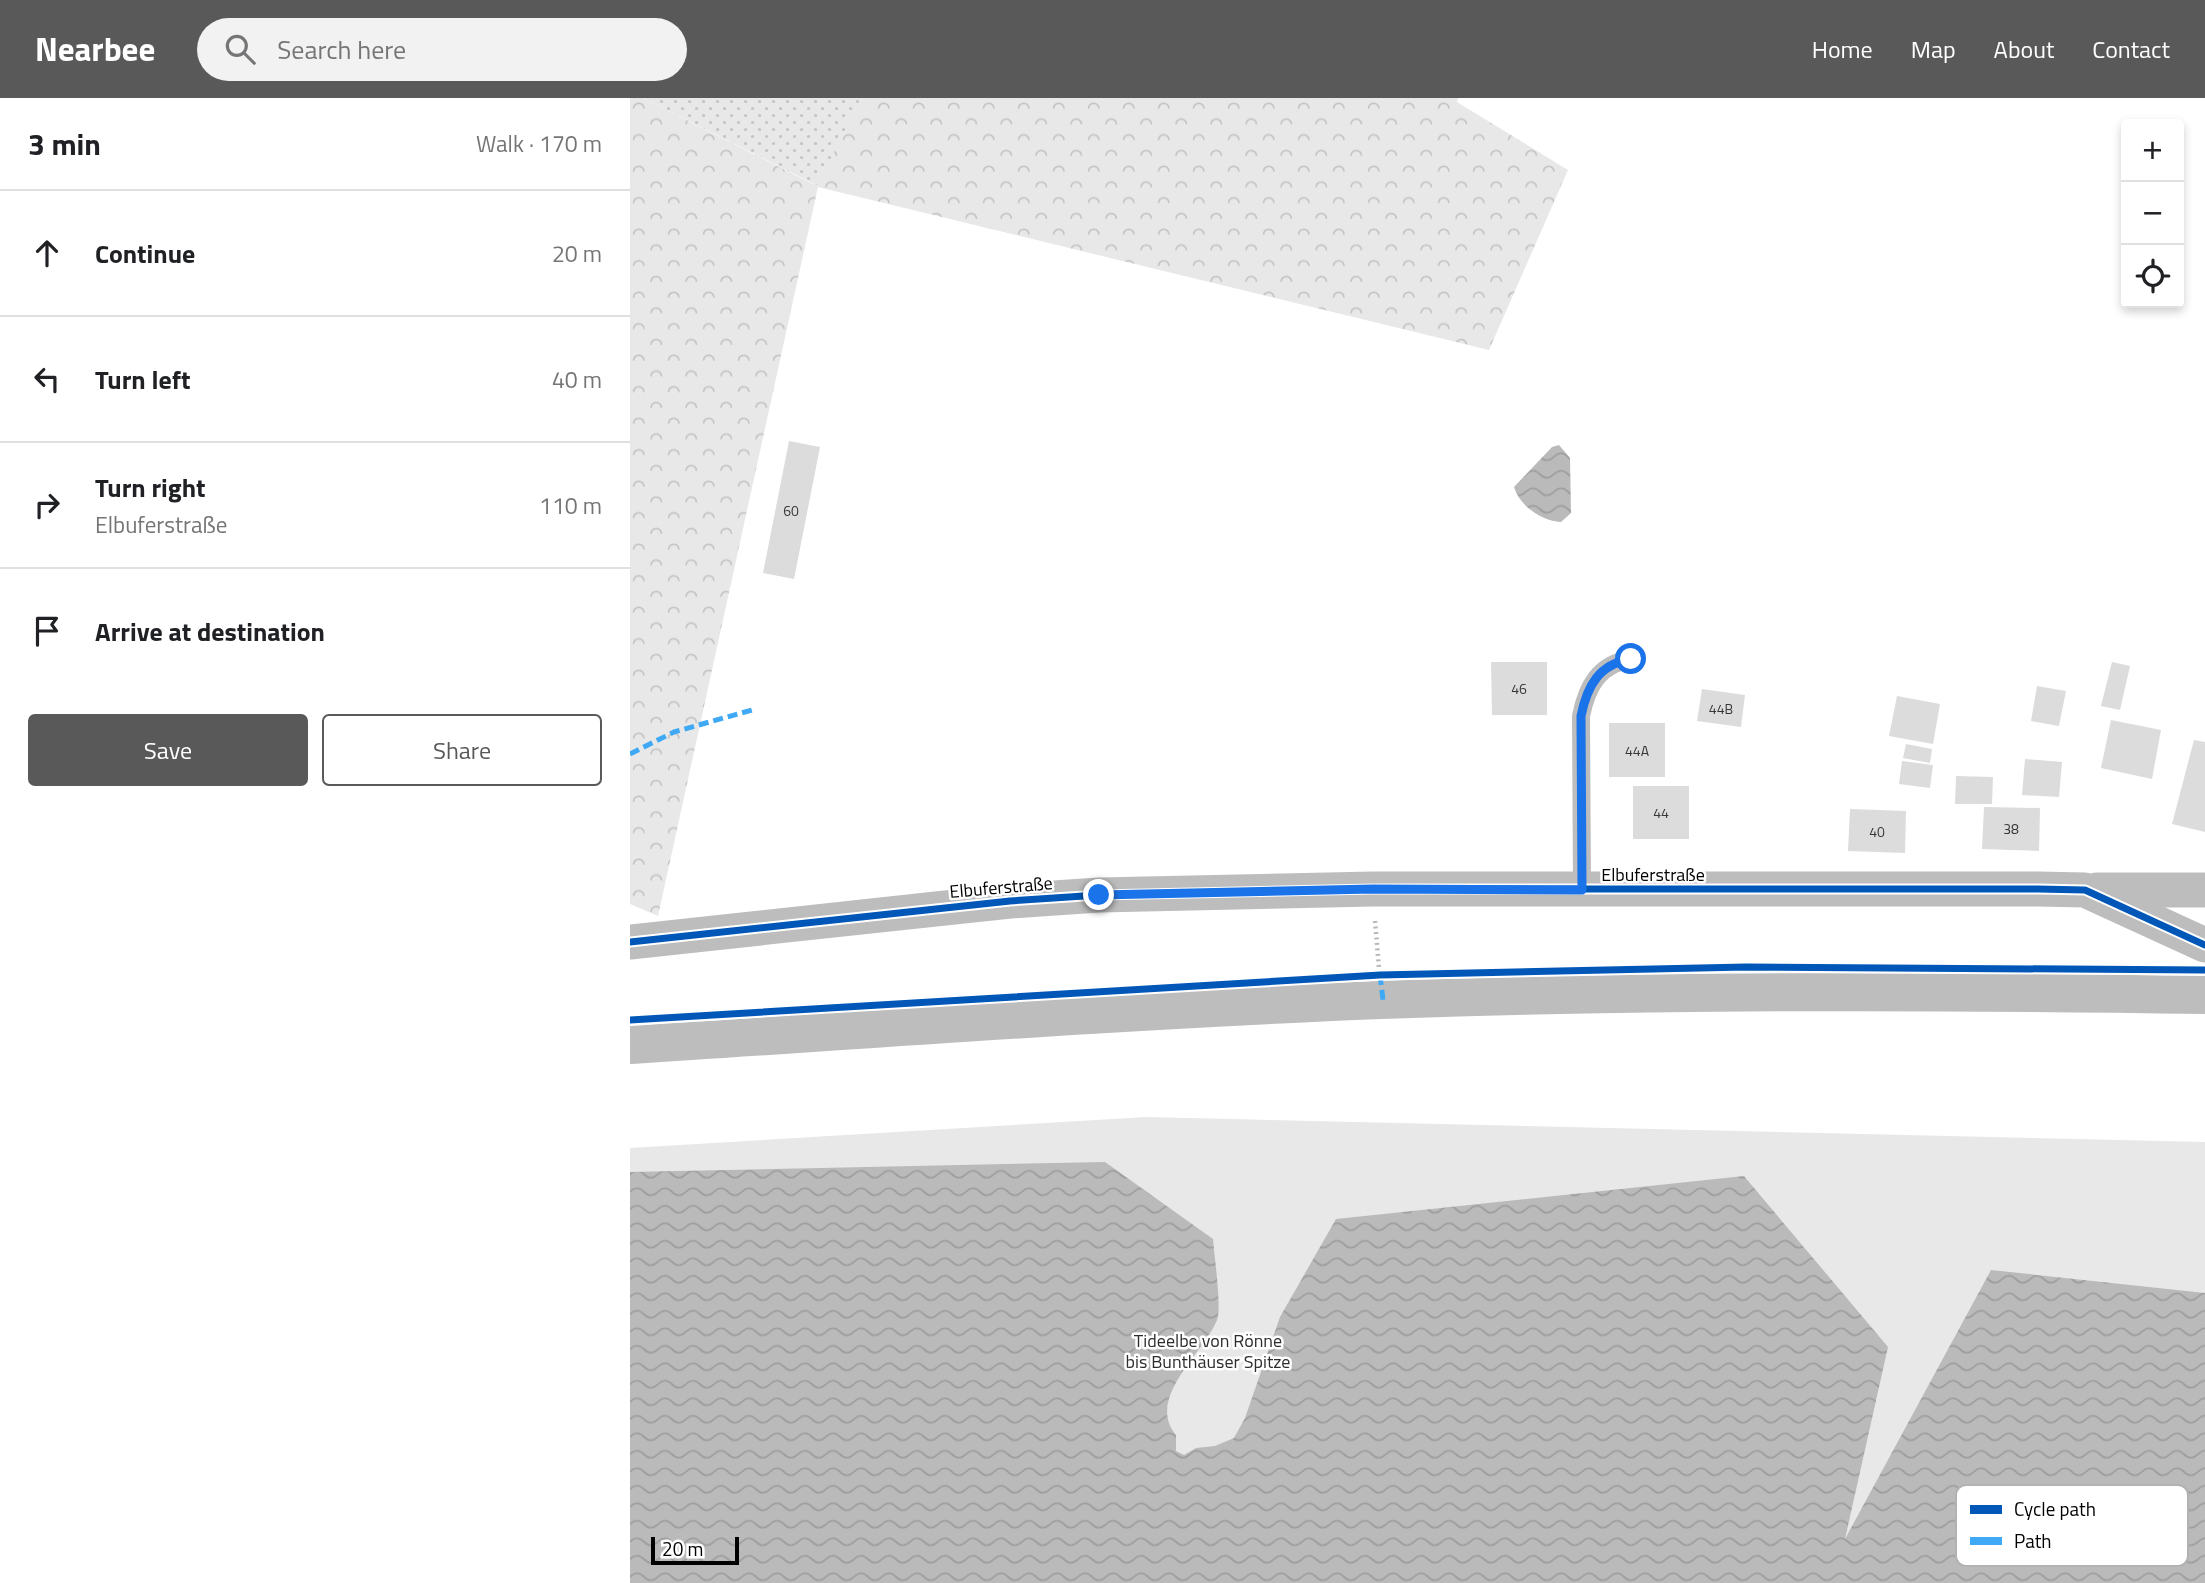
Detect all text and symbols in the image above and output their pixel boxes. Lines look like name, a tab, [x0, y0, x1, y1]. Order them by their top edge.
search box	[197, 18, 687, 81]
text: Nearbee	[35, 24, 155, 74]
icon: search	[221, 30, 259, 68]
text: Search here	[277, 30, 406, 69]
text: Home	[1812, 31, 1873, 67]
text: Map	[1911, 31, 1956, 67]
text: About	[1994, 31, 2054, 67]
text: Contact	[2092, 31, 2170, 67]
map controls	[2121, 119, 2184, 308]
button: +	[2121, 119, 2184, 182]
text: 3 min	[28, 121, 101, 167]
text: Walk · 170 m	[476, 126, 602, 161]
button: −	[2121, 182, 2184, 245]
icon: ahead	[28, 234, 66, 272]
text: Continue	[95, 234, 195, 273]
text: 20 m	[552, 236, 602, 271]
button: locate	[2121, 245, 2184, 308]
icon: left	[28, 360, 66, 398]
text: Turn left	[95, 360, 190, 399]
text: 40 m	[552, 362, 602, 397]
text: Turn right	[95, 468, 206, 507]
icon: right	[28, 486, 66, 524]
text: 110 m	[539, 488, 602, 523]
house number: 60	[783, 500, 799, 521]
text: Elbuferstraße	[95, 507, 227, 542]
icon: arrive	[28, 612, 66, 650]
text: Arrive at destination	[95, 612, 325, 651]
route start	[1615, 643, 1646, 674]
house number: 46	[1511, 678, 1527, 699]
house number: 44B	[1709, 698, 1733, 719]
button: Save	[28, 714, 308, 786]
button: Share	[322, 714, 602, 786]
house number: 44A	[1625, 740, 1650, 761]
house number: 44	[1653, 802, 1669, 823]
house number: 38	[2003, 818, 2019, 839]
house number: 40	[1869, 821, 1885, 842]
street label: Elbuferstraße	[1601, 861, 1705, 888]
street label: Elbuferstraße	[948, 869, 1054, 905]
route end	[1083, 879, 1114, 910]
park label: Tideelbe von Rönne bis Bunthäuser Spitze	[1126, 1327, 1290, 1375]
legend	[1956, 1485, 2188, 1566]
text: Cycle path	[2014, 1494, 2096, 1523]
text: Path	[2014, 1526, 2052, 1555]
scale bar	[651, 1534, 738, 1566]
text: 20 m	[662, 1534, 703, 1563]

